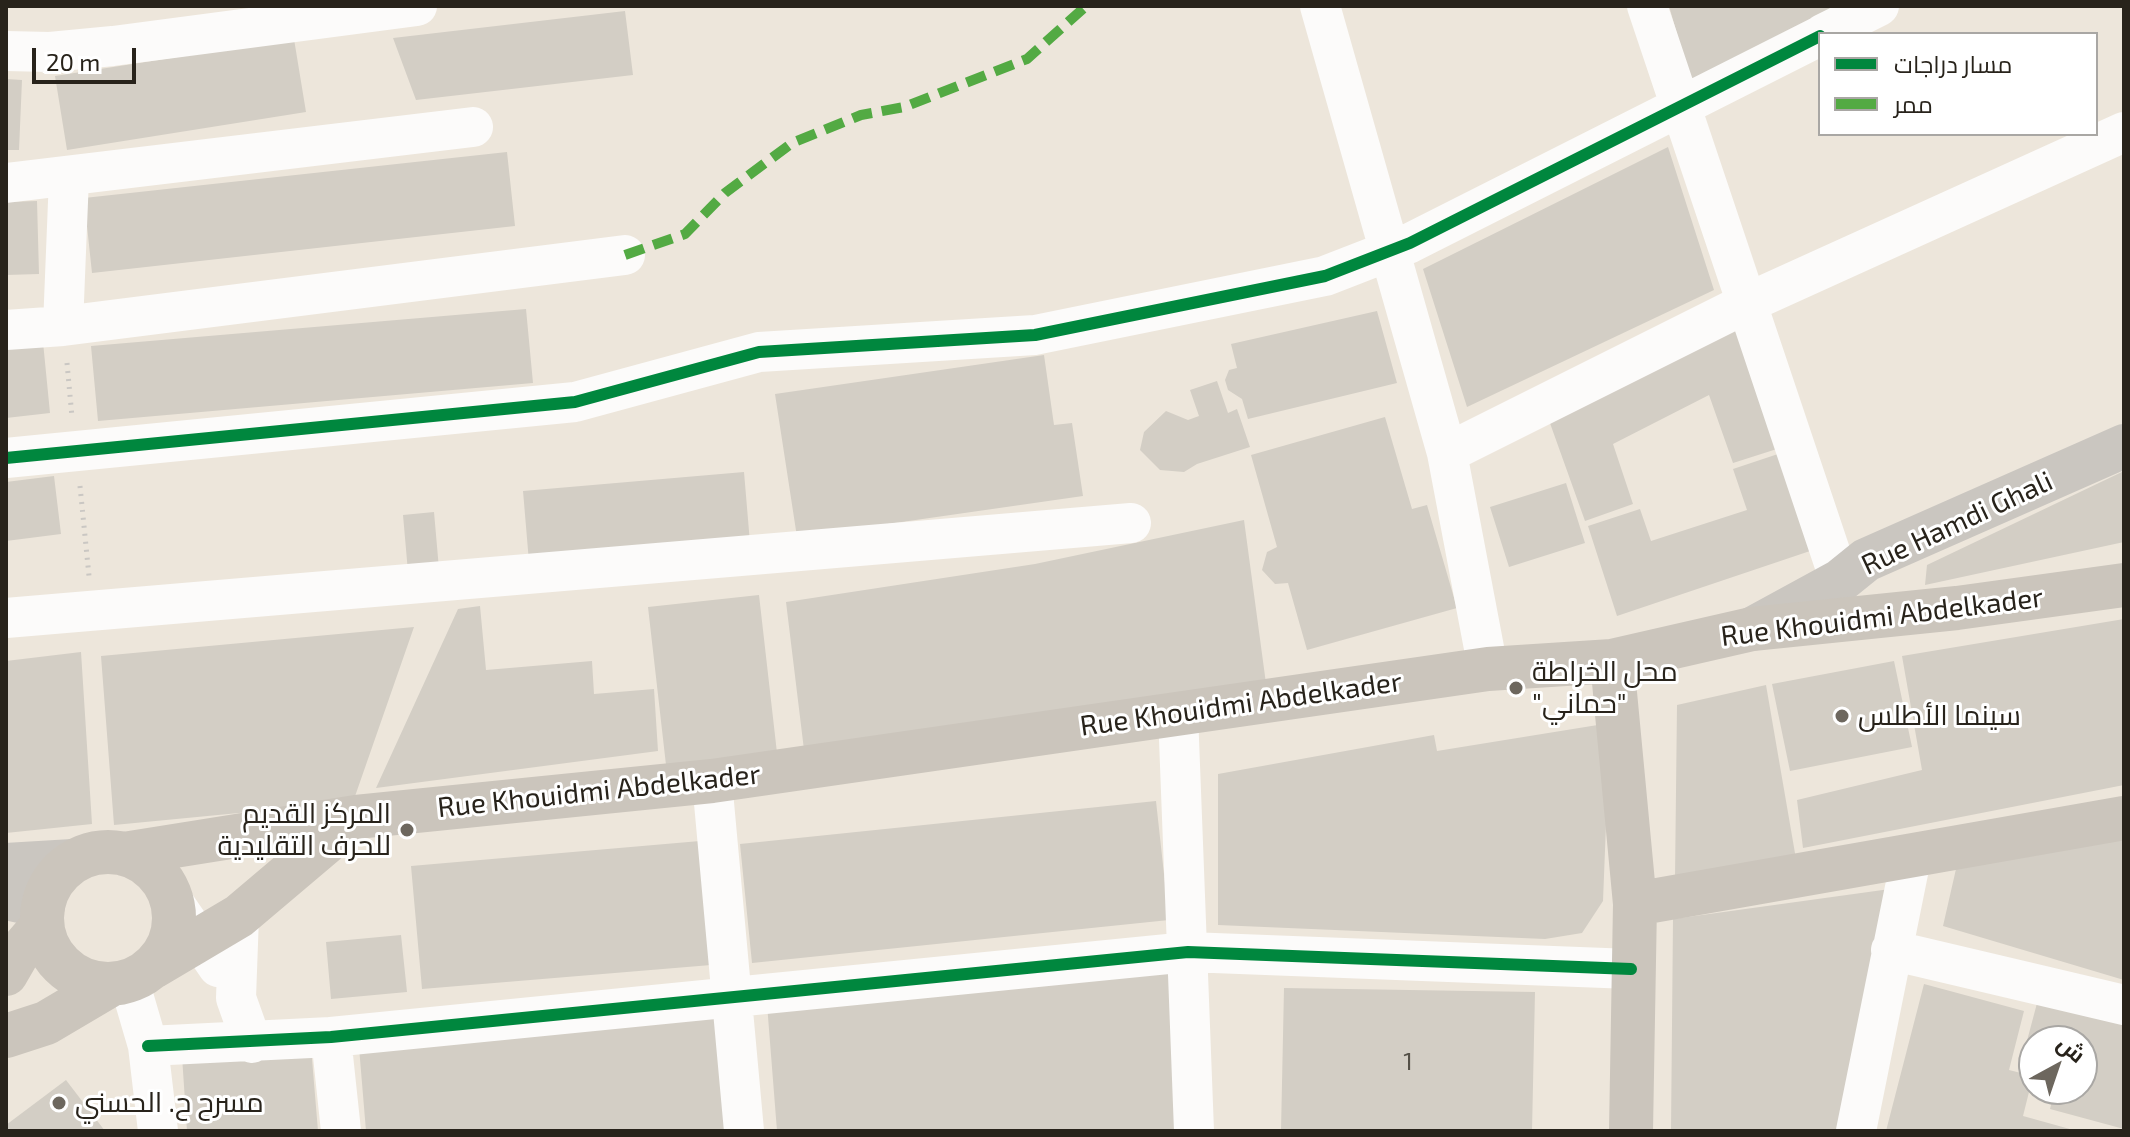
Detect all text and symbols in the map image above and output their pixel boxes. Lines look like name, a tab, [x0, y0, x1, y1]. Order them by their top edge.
scale bar	[36, 32, 140, 82]
legend	[1818, 32, 2098, 136]
text: 20 m	[46, 47, 100, 76]
text: مسار دراجات	[1894, 49, 2013, 78]
text: ممر	[1894, 89, 1933, 118]
street label: Rue Hamdi Ghali	[1856, 464, 2058, 582]
street label: Rue Khouidmi Abdelkader	[1719, 581, 2045, 653]
place label: محل الخراطة "حماني"	[1532, 655, 1678, 721]
street label: Rue Khouidmi Abdelkader	[1078, 665, 1404, 743]
marker: محل الخراطة "حماني"	[1507, 679, 1525, 697]
place label: سينما الأطلس	[1858, 699, 2021, 733]
marker: سينما الأطلس	[1833, 707, 1851, 725]
street label: Rue Khouidmi Abdelkader	[436, 757, 762, 825]
place label: المركز القديم للحرف التقليدية	[217, 797, 391, 863]
marker: المركز القديم للحرف التقليدية	[398, 821, 416, 839]
north arrow	[2018, 1025, 2098, 1105]
text: ش	[2053, 1029, 2091, 1067]
house number: 1	[1403, 1048, 1413, 1076]
place label: مسرح ح. الحسني	[75, 1086, 264, 1120]
marker: مسرح ح. الحسني	[50, 1094, 68, 1112]

